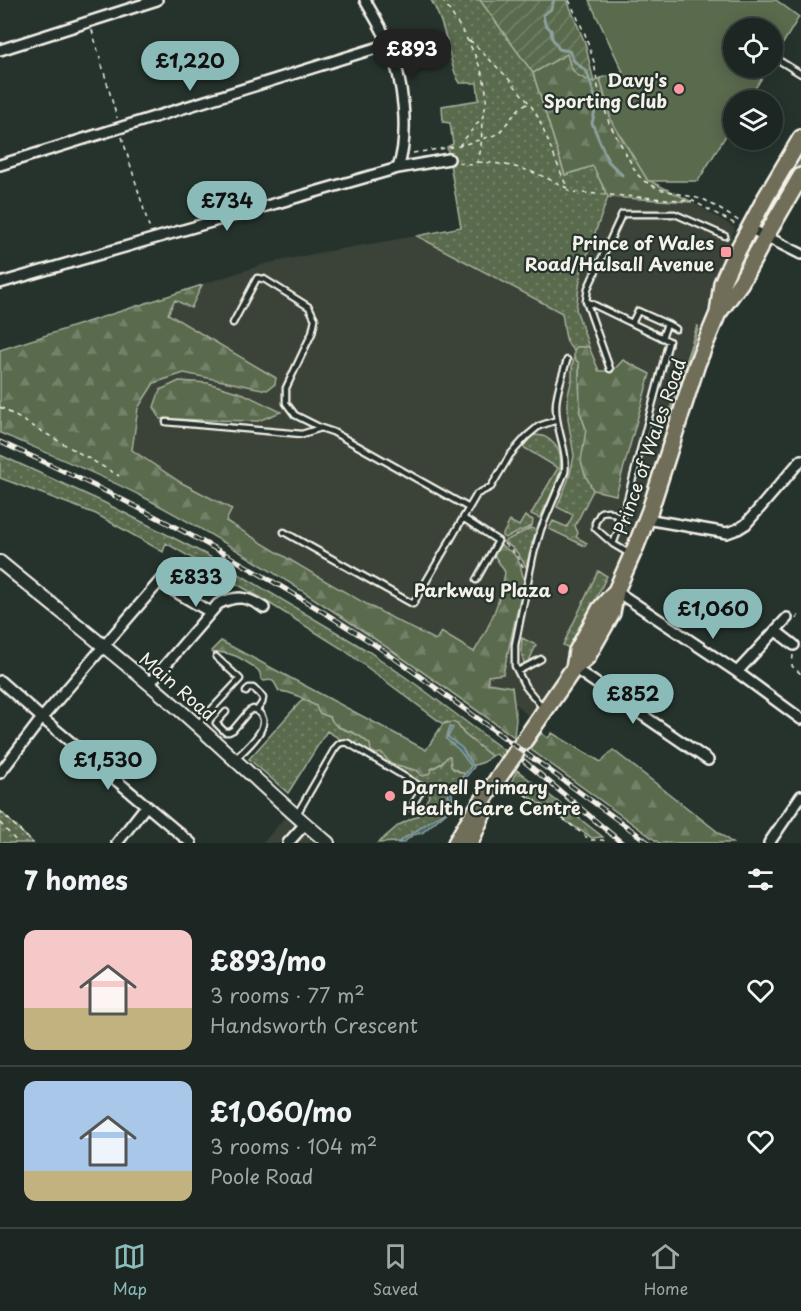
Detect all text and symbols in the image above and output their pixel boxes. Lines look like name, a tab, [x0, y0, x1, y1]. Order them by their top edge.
map controls	[723, 18, 783, 150]
button: locate	[723, 18, 783, 78]
pin: £893	[376, 29, 448, 80]
text: £893	[386, 33, 438, 63]
pin: £1,220	[141, 41, 239, 92]
text: £1,220	[155, 45, 225, 75]
place label: Davy's Sporting Club	[544, 66, 667, 114]
marker: Davy's Sporting Club	[672, 82, 686, 96]
button: layers	[723, 90, 783, 150]
pin: £734	[191, 181, 263, 232]
text: £734	[201, 185, 253, 215]
place label: Prince of Wales Road/Halsall Avenue	[525, 229, 714, 277]
marker: Prince of Wales Road/Halsall Avenue	[719, 245, 733, 259]
street label: Prince of Wales Road	[606, 354, 692, 538]
pin: £833	[160, 557, 232, 608]
text: £833	[170, 561, 222, 591]
place label: Parkway Plaza	[414, 576, 551, 603]
marker: Parkway Plaza	[556, 582, 570, 596]
pin: £1,060	[664, 589, 762, 640]
text: £1,060	[677, 593, 749, 623]
street label: Main Road	[134, 645, 222, 727]
pin: £852	[597, 674, 669, 725]
text: £852	[607, 678, 659, 708]
pin: £1,530	[59, 740, 157, 791]
text: £1,530	[74, 744, 142, 774]
place label: Darnell Primary Health Care Centre	[402, 773, 581, 821]
marker: Darnell Primary Health Care Centre	[383, 789, 397, 803]
text: 7 homes	[24, 860, 128, 899]
icon: filters	[744, 863, 777, 896]
text: £893/mo	[210, 941, 326, 980]
icon: home	[72, 954, 144, 1026]
icon: heart	[744, 974, 777, 1007]
text: 3 rooms · 77 m²	[210, 980, 365, 1010]
text: Handsworth Crescent	[210, 1010, 418, 1040]
text: £1,060/mo	[210, 1092, 352, 1131]
icon: home	[72, 1105, 144, 1177]
icon: heart	[744, 1125, 777, 1158]
text: 3 rooms · 104 m²	[210, 1131, 377, 1161]
text: Poole Road	[210, 1161, 314, 1191]
tab: Map	[113, 1240, 147, 1300]
tab: Saved	[373, 1240, 418, 1300]
tab: Home	[644, 1240, 688, 1300]

